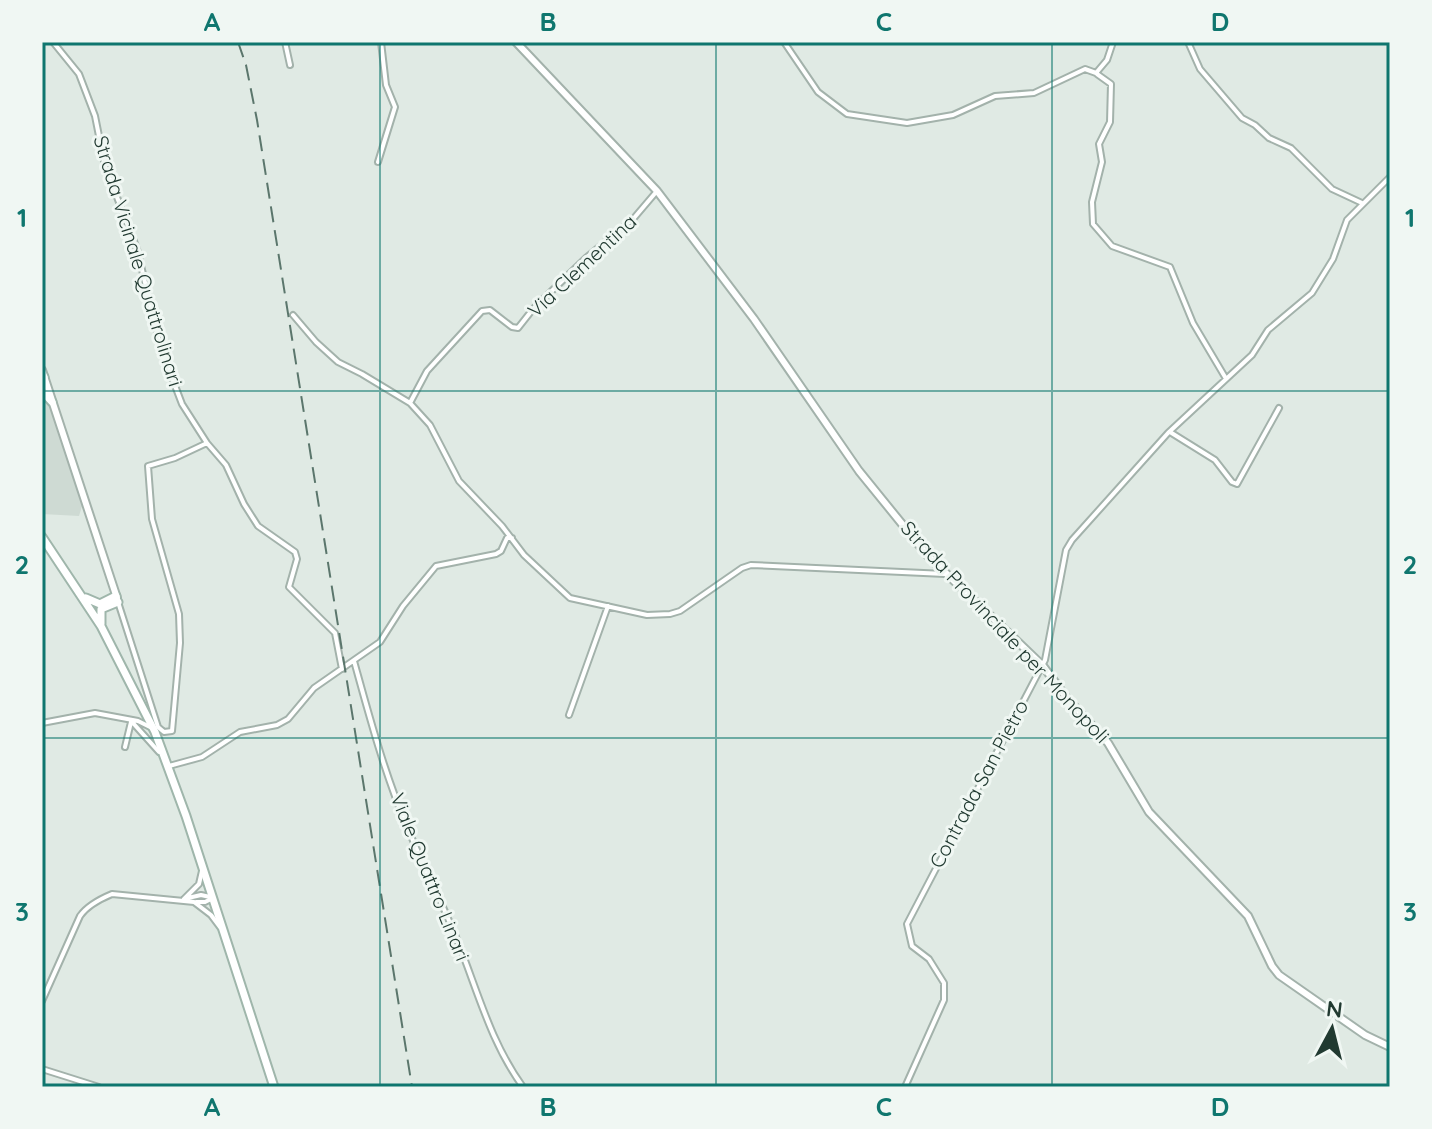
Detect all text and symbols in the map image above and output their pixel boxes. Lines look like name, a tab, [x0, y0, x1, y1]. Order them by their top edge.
text: A	[204, 5, 221, 38]
text: B	[539, 5, 557, 38]
text: C	[876, 5, 892, 38]
text: D	[1211, 5, 1229, 38]
street label: Strada Vicinale Quattrolinari	[88, 132, 189, 389]
text: 1	[17, 201, 27, 234]
text: 1	[1405, 201, 1415, 234]
street label: Via Clementina	[522, 209, 641, 322]
street label: Strada Provinciale per Monopoli	[896, 515, 1115, 748]
text: 2	[15, 548, 29, 581]
text: 2	[1403, 548, 1417, 581]
street label: Contrada San Pietro	[924, 695, 1033, 872]
street label: Viale Quattro Linari	[385, 789, 476, 964]
text: 3	[15, 895, 29, 928]
text: 3	[1403, 895, 1417, 928]
north arrow	[1292, 989, 1372, 1069]
text: N	[1325, 994, 1344, 1024]
text: A	[204, 1090, 221, 1123]
text: B	[539, 1090, 557, 1123]
text: C	[876, 1090, 892, 1123]
text: D	[1211, 1090, 1229, 1123]

